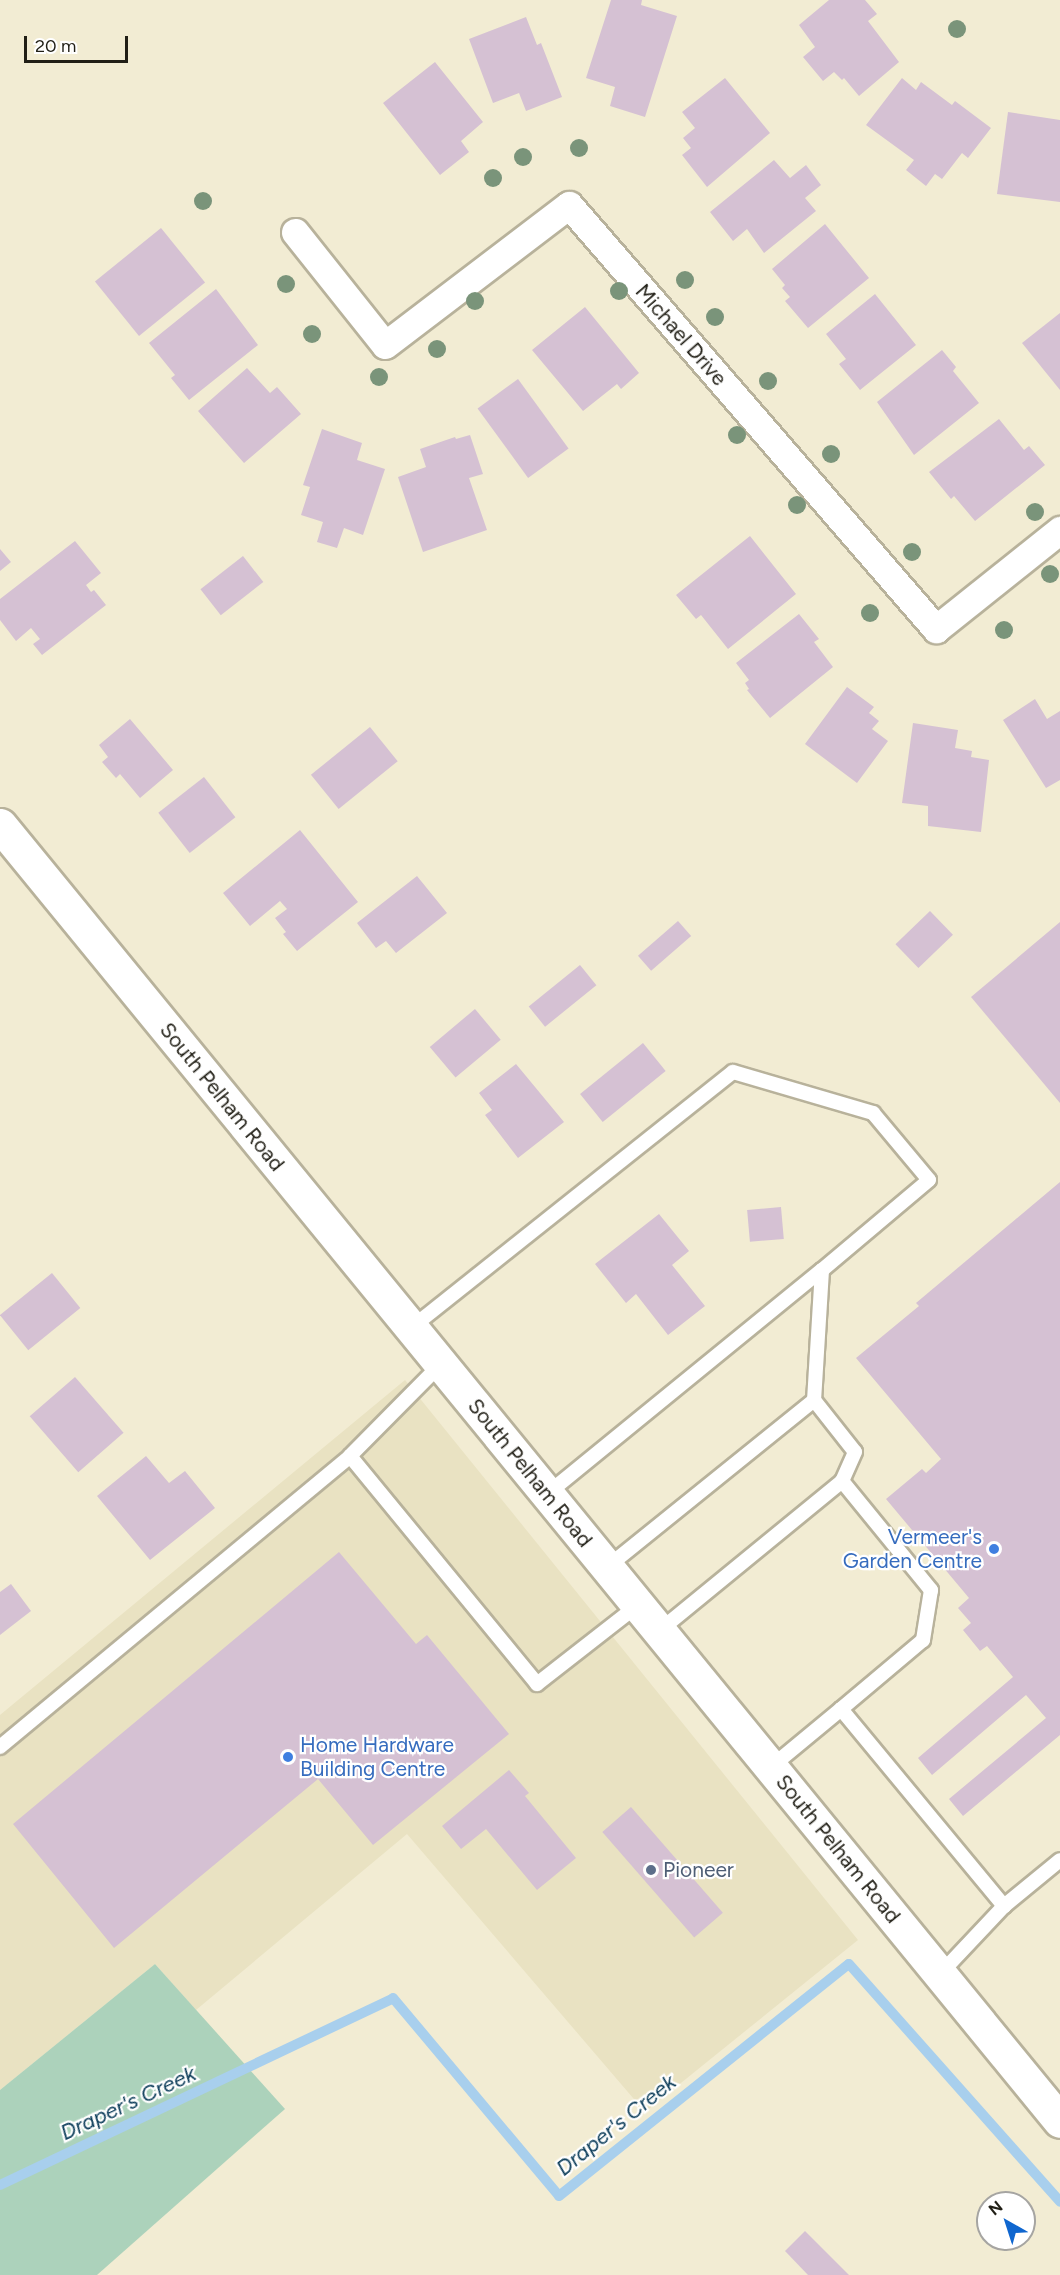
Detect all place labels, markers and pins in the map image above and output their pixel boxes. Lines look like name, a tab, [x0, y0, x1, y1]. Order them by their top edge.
place label: Vermeer's Garden Centre	[843, 1524, 982, 1574]
marker: Vermeer's Garden Centre	[987, 1542, 1001, 1556]
place label: Home Hardware Building Centre	[300, 1732, 454, 1782]
marker: Home Hardware Building Centre	[281, 1750, 295, 1764]
place label: Pioneer	[663, 1857, 734, 1883]
marker: Pioneer	[644, 1863, 658, 1877]

